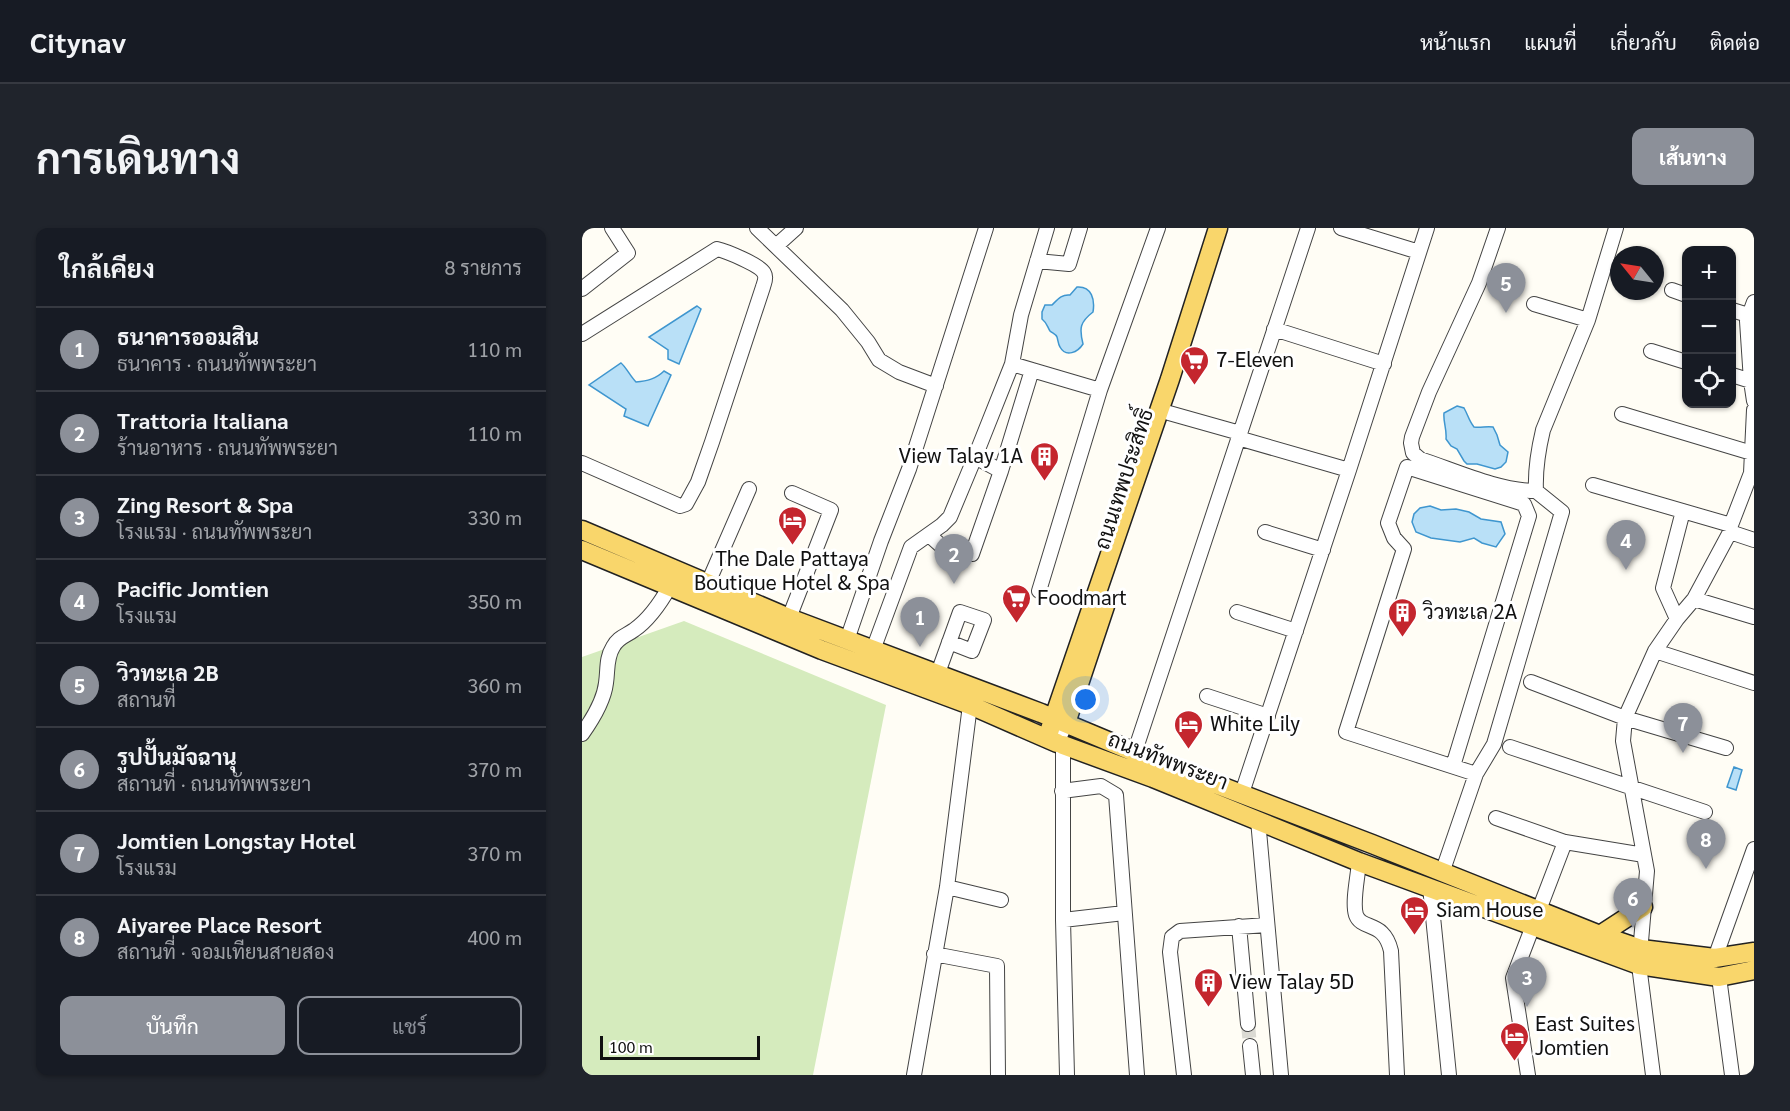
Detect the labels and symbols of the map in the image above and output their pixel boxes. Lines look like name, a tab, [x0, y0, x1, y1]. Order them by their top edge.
north arrow	[1610, 246, 1664, 300]
pin: 5	[1486, 264, 1526, 313]
supermarket icon: 7-Eleven	[1179, 344, 1211, 386]
place label: 7-Eleven	[1216, 345, 1294, 372]
street label: ถนนเทพประสิทธิ์	[1082, 403, 1158, 553]
building icon: View Talay 1A	[1028, 440, 1060, 482]
place label: View Talay 1A	[899, 441, 1023, 468]
hotel icon: The Dale Pattaya Boutique Hotel & Spa	[776, 504, 808, 546]
pin: 4	[1606, 520, 1646, 570]
pin: 2	[934, 534, 974, 584]
place label: The Dale Pattaya Boutique Hotel & Spa	[694, 544, 890, 595]
supermarket icon: Foodmart	[1000, 582, 1032, 624]
place label: Foodmart	[1037, 583, 1127, 610]
building icon: วิวทะเล 2A	[1386, 596, 1418, 638]
place label: วิวทะเล 2A	[1423, 597, 1518, 624]
pin: 1	[900, 598, 940, 647]
your location	[1071, 685, 1100, 714]
pin: 7	[1664, 704, 1702, 753]
hotel icon: White Lily	[1173, 708, 1205, 750]
place label: White Lily	[1210, 709, 1300, 736]
street label: ถนนทัพพระยา	[1105, 724, 1232, 795]
pin: 8	[1686, 820, 1726, 869]
pin: 6	[1614, 878, 1652, 928]
hotel icon: Siam House	[1399, 894, 1431, 936]
place label: Siam House	[1436, 895, 1543, 922]
pin: 3	[1508, 958, 1546, 1007]
building icon: View Talay 5D	[1192, 966, 1224, 1008]
place label: View Talay 5D	[1229, 967, 1354, 994]
place label: East Suites Jomtien	[1535, 1009, 1635, 1060]
hotel icon: East Suites Jomtien	[1498, 1020, 1530, 1062]
scale bar	[600, 1033, 760, 1060]

